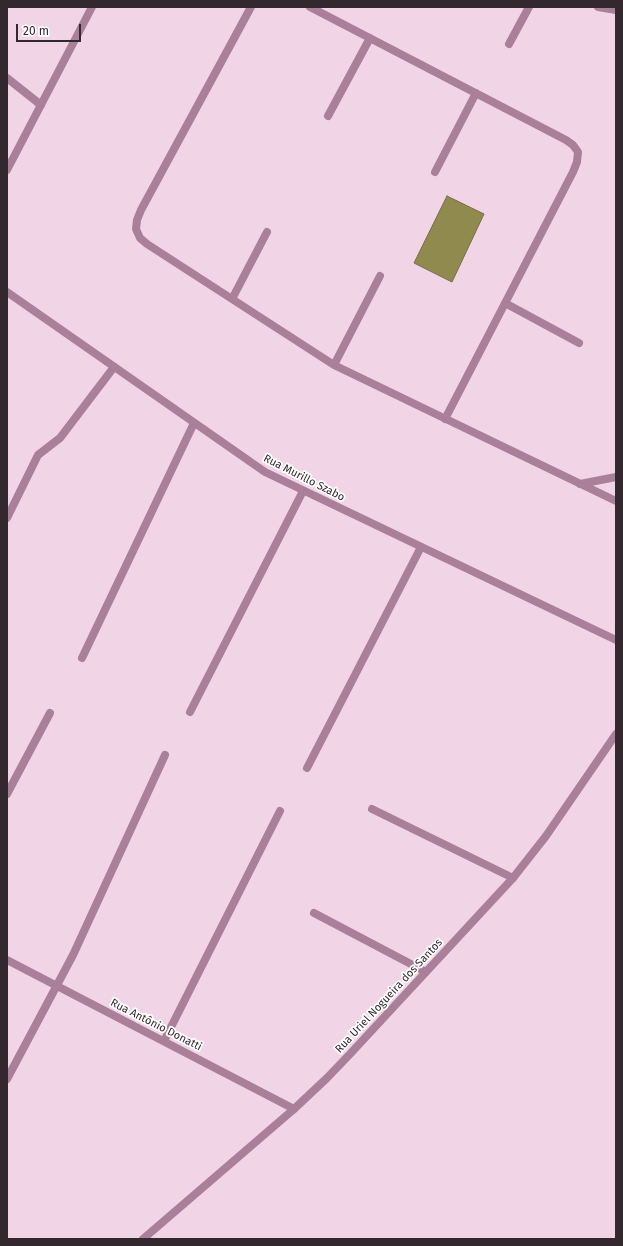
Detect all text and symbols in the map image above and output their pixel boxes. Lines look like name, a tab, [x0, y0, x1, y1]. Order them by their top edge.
scale bar	[18, 16, 83, 42]
text: 20 m	[23, 24, 49, 38]
street label: Rua Murillo Szabo	[261, 452, 347, 504]
street label: Rua Uriel Nogueira dos Santos	[333, 936, 445, 1056]
street label: Rua Antônio Donatti	[108, 996, 204, 1054]

